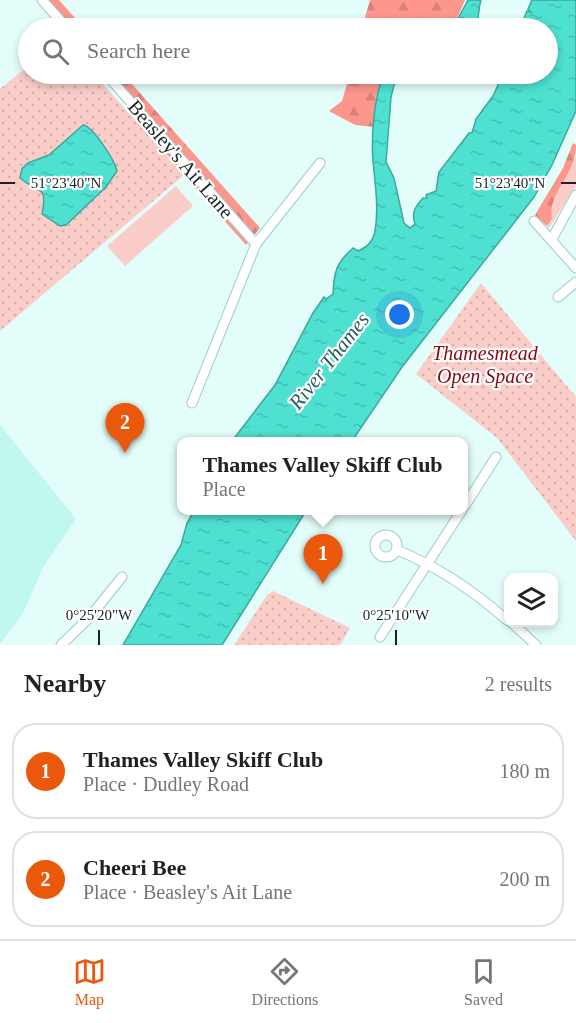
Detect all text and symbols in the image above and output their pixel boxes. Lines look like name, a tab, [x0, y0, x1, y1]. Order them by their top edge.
search box	[18, 18, 558, 84]
icon: search	[39, 35, 72, 68]
text: Search here	[87, 38, 190, 63]
street label: Beasley's Ait Lane	[123, 96, 238, 223]
text: 51°23'40"N	[31, 175, 101, 191]
text: 51°23'40"N	[475, 175, 545, 191]
your location	[385, 300, 414, 329]
water label: River Thames	[283, 308, 374, 415]
park label: Thamesmead Open Space	[432, 342, 539, 388]
pin: 2	[106, 404, 144, 453]
popup	[177, 437, 468, 515]
text: Thames Valley Skiff Club	[202, 452, 443, 477]
text: Place	[202, 478, 246, 500]
pin: 1	[304, 534, 342, 584]
map controls	[504, 573, 558, 627]
button: layers	[504, 573, 558, 627]
text: 0°25'20"W	[66, 607, 133, 623]
text: 0°25'10"W	[363, 607, 430, 623]
text: Nearby	[24, 669, 106, 698]
text: 2 results	[485, 673, 552, 695]
text: Thames Valley Skiff Club	[83, 747, 323, 772]
text: 1	[41, 760, 51, 782]
text: 180 m	[499, 760, 550, 782]
text: Place · Dudley Road	[83, 773, 249, 795]
text: Cheeri Bee	[83, 855, 186, 880]
text: 2	[41, 868, 51, 890]
text: 200 m	[499, 868, 550, 890]
text: Place · Beasley's Ait Lane	[83, 881, 292, 903]
tab: Map	[73, 955, 106, 1009]
tab: Directions	[252, 955, 318, 1009]
tab: Saved	[464, 955, 503, 1009]

